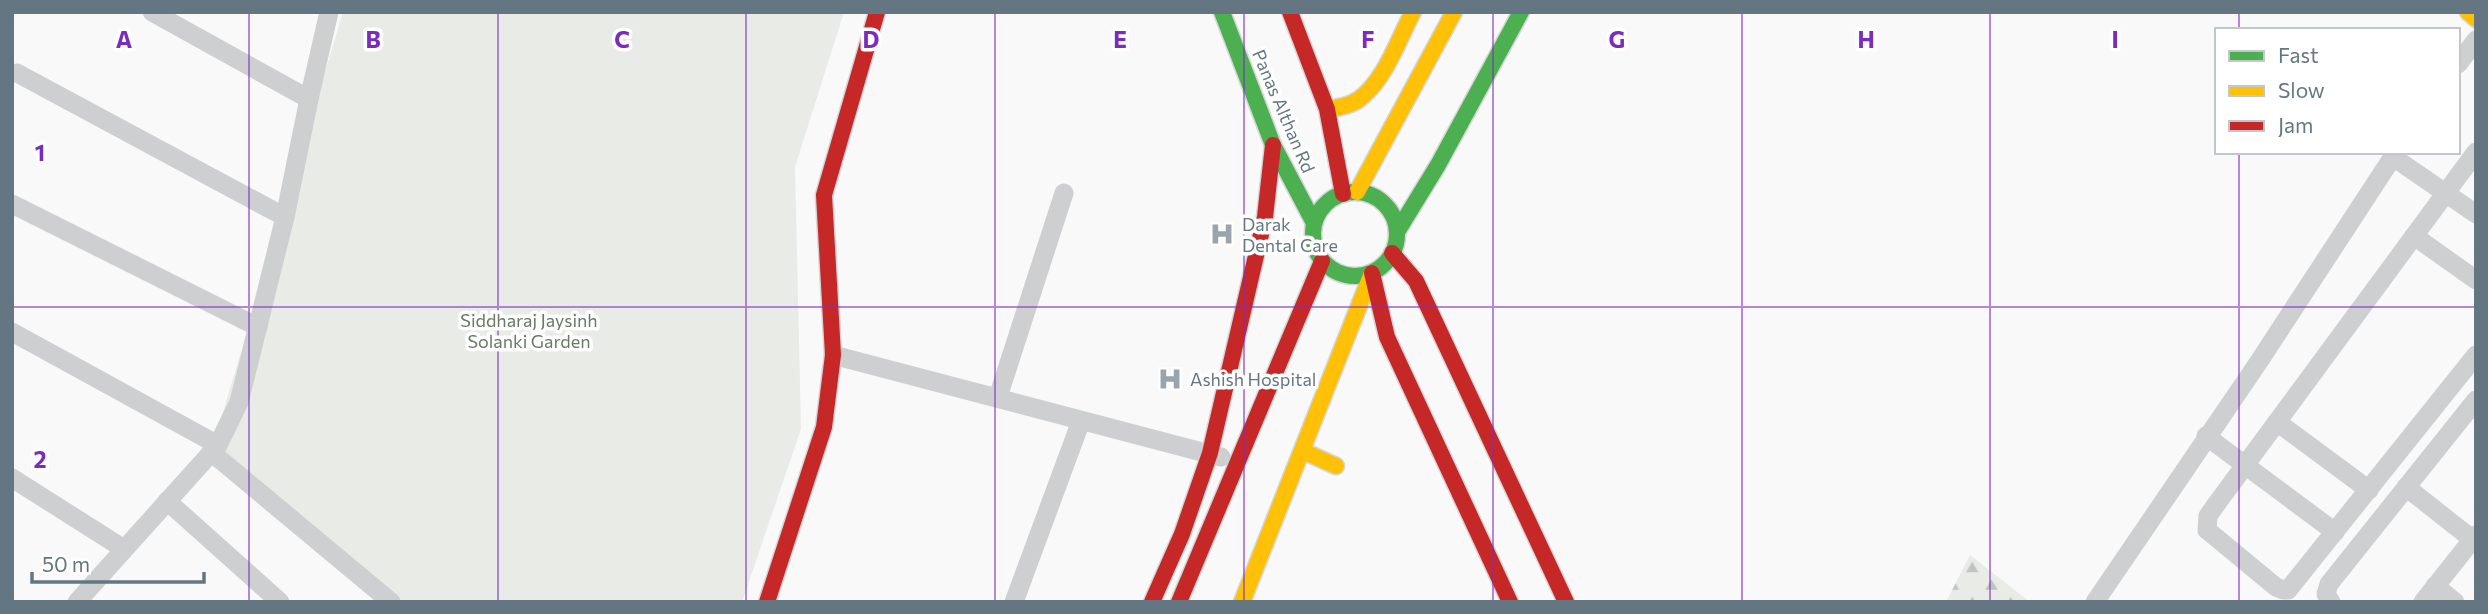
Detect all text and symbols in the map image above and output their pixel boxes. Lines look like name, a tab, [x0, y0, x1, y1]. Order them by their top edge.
text: A	[116, 25, 133, 53]
text: B	[365, 25, 381, 53]
text: C	[614, 25, 630, 53]
text: D	[863, 25, 880, 53]
text: E	[1113, 25, 1127, 53]
text: F	[1361, 25, 1375, 53]
text: G	[1609, 25, 1625, 53]
text: H	[1857, 25, 1875, 53]
text: I	[2111, 25, 2119, 53]
legend	[2215, 28, 2460, 154]
text: Fast	[2278, 42, 2319, 67]
street label: Panas Althan Rd	[1248, 46, 1320, 176]
text: Slow	[2278, 77, 2325, 102]
text: Jam	[2278, 112, 2313, 137]
text: 1	[35, 138, 45, 166]
place label: Darak Dental Care	[1242, 213, 1338, 256]
hospital icon: Darak Dental Care	[1208, 220, 1236, 248]
park label: Siddharaj Jaysinh Solanki Garden	[460, 309, 598, 352]
hospital icon: Ashish Hospital	[1156, 365, 1184, 393]
place label: Ashish Hospital	[1190, 368, 1316, 390]
text: 2	[33, 445, 47, 473]
scale bar	[32, 540, 203, 584]
text: 50 m	[42, 551, 90, 576]

